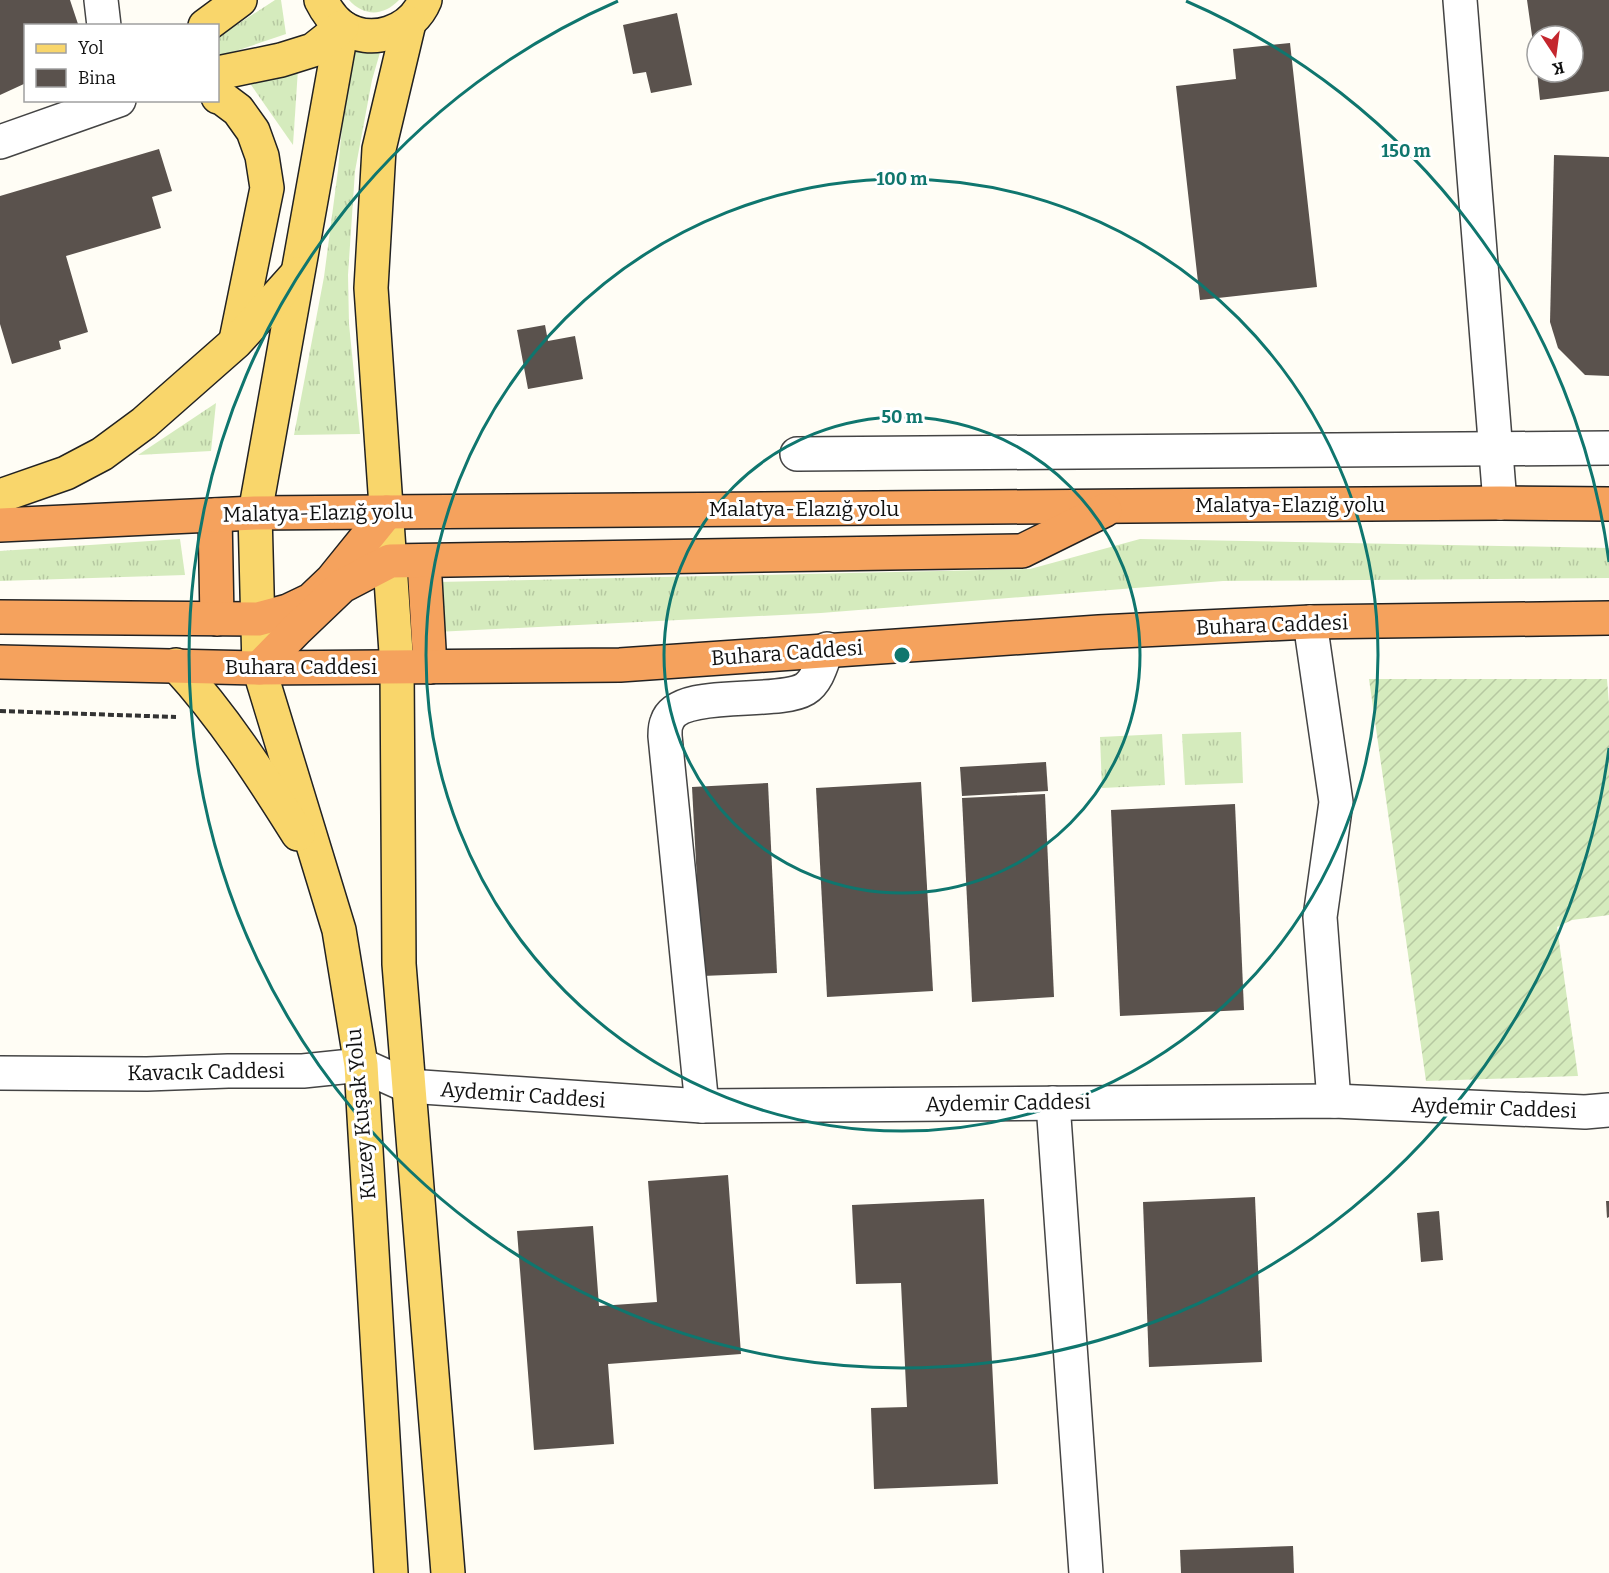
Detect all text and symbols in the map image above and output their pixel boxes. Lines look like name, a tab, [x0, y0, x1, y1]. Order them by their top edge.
legend	[24, 24, 219, 102]
north arrow	[1525, 24, 1585, 84]
text: Yol	[78, 37, 104, 59]
text: K	[1550, 58, 1566, 79]
text: Bina	[78, 67, 116, 89]
text: 150 m	[1381, 140, 1431, 162]
text: 100 m	[876, 168, 928, 190]
text: 50 m	[881, 406, 923, 428]
street label: Malatya-Elazığ yolu	[1195, 492, 1385, 518]
street label: Malatya-Elazığ yolu	[709, 496, 899, 522]
street label: Malatya-Elazığ yolu	[222, 498, 414, 528]
street label: Buhara Caddesi	[1195, 609, 1349, 641]
street label: Buhara Caddesi	[710, 635, 864, 671]
centre of rings	[892, 645, 912, 665]
street label: Buhara Caddesi	[225, 654, 377, 680]
street label: Kuzey Kuşak Yolu	[341, 1027, 381, 1201]
street label: Kavacık Caddesi	[127, 1058, 285, 1086]
street label: Aydemir Caddesi	[440, 1076, 606, 1114]
street label: Aydemir Caddesi	[925, 1089, 1091, 1117]
street label: Aydemir Caddesi	[1411, 1092, 1577, 1124]

